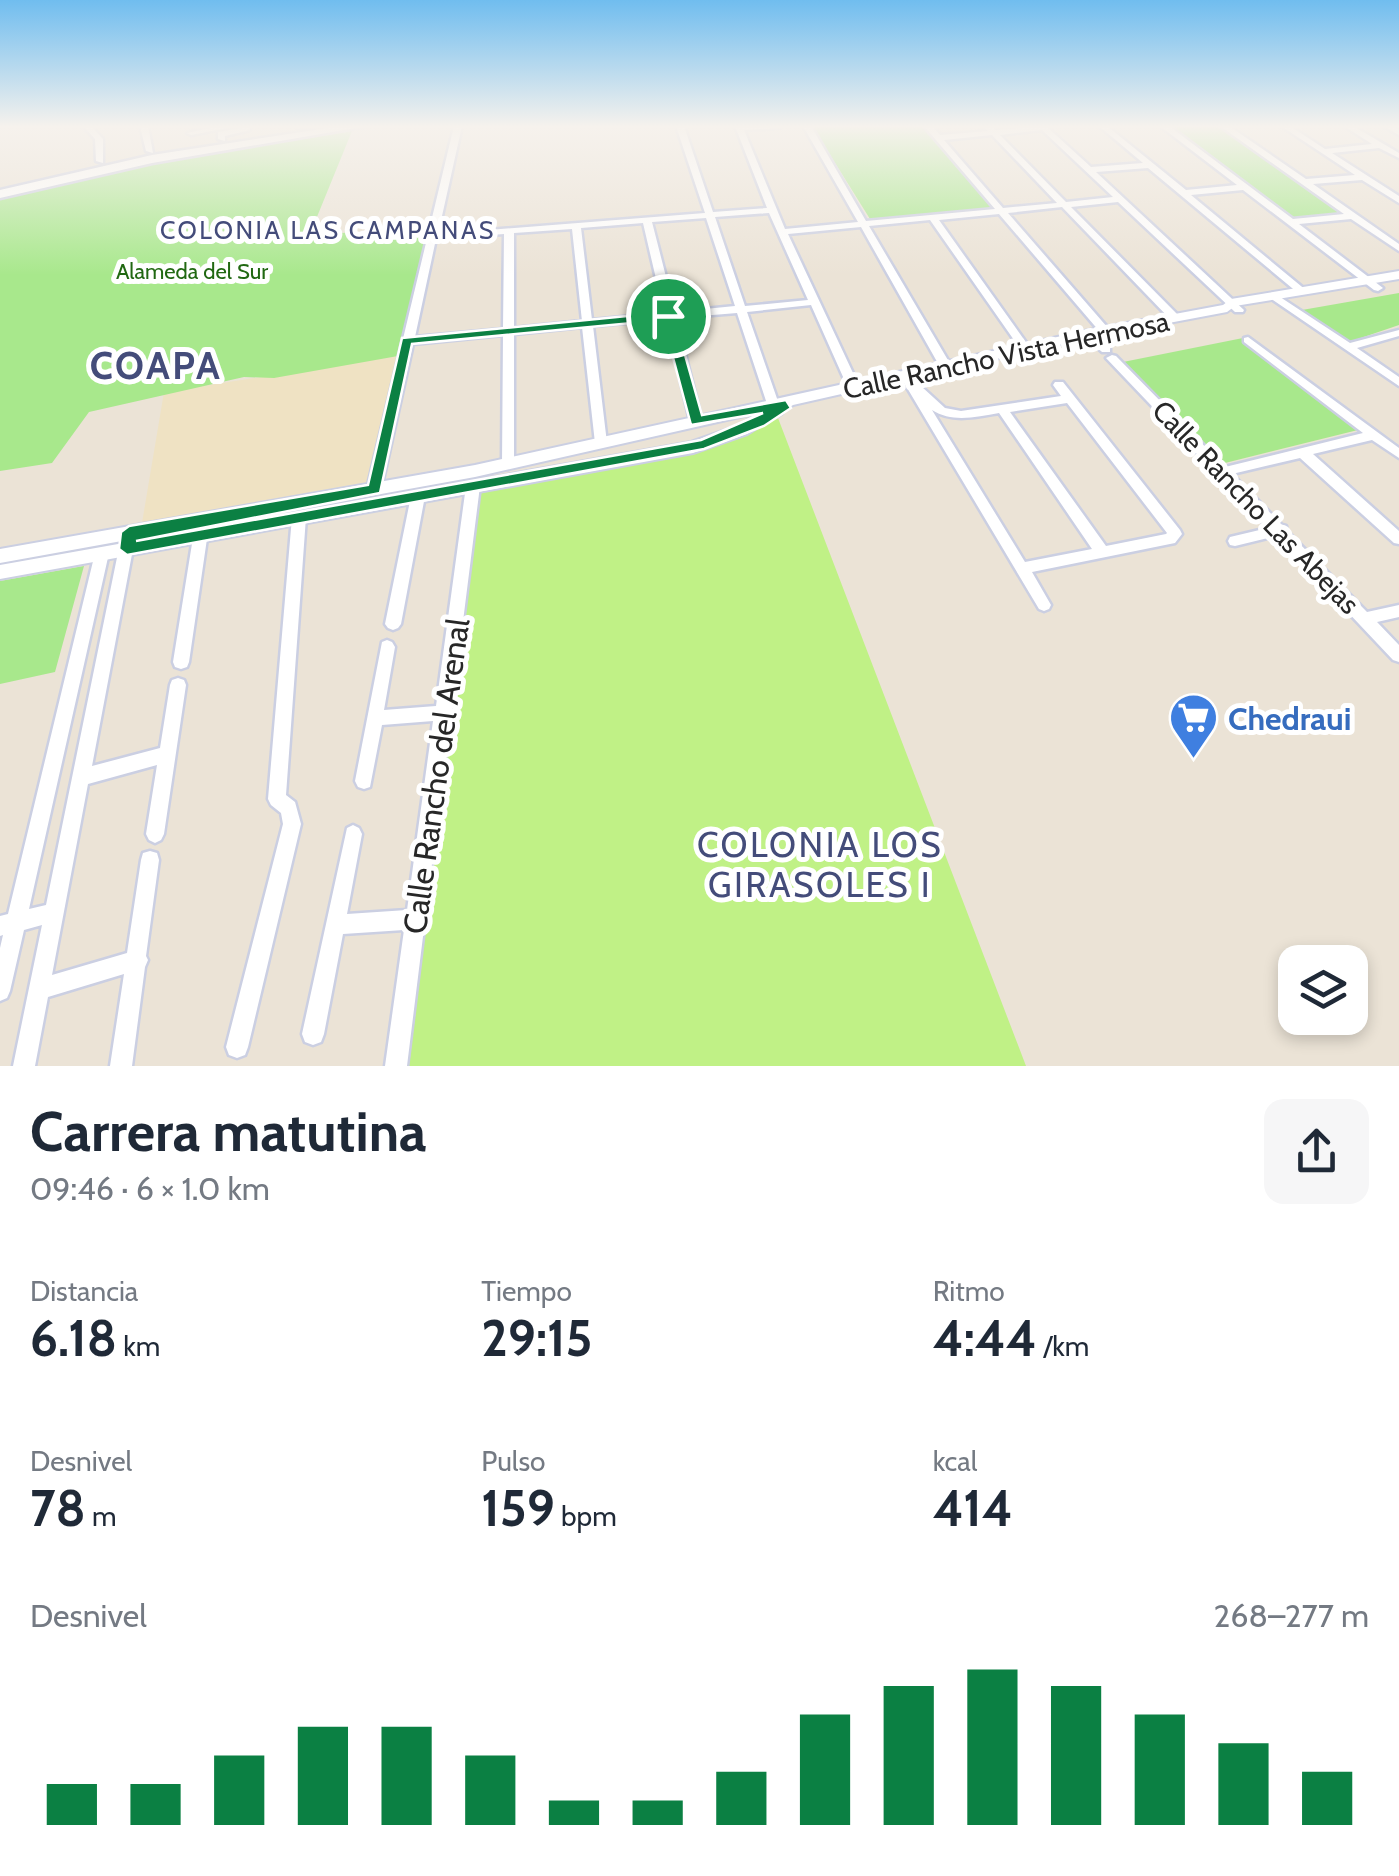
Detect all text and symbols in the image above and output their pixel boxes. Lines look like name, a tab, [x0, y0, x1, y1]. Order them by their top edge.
district label: COLONIA LAS CAMPANAS	[160, 215, 496, 245]
park label: Alameda del Sur	[116, 258, 268, 285]
pin	[626, 274, 711, 359]
icon: arrive	[641, 289, 696, 344]
street label: Calle Rancho Vista Hermosa	[840, 304, 1173, 406]
district label: COAPA	[90, 342, 222, 389]
street label: Calle Rancho Las Abejas	[1145, 393, 1367, 621]
street label: Calle Rancho del Arenal	[395, 615, 478, 936]
supermarket icon: Chedraui	[1167, 692, 1219, 760]
place label: Chedraui	[1228, 699, 1351, 738]
district label: COLONIA LOS GIRASOLES I	[697, 823, 943, 906]
map controls	[1278, 945, 1368, 1035]
button: layers	[1278, 945, 1368, 1035]
text: Carrera matutina	[30, 1098, 427, 1165]
button: share	[1264, 1099, 1369, 1204]
text: 09:46 · 6 × 1.0 km	[30, 1169, 270, 1208]
text: Distancia	[30, 1274, 138, 1308]
text: Tiempo	[481, 1274, 572, 1308]
text: Ritmo	[933, 1274, 1005, 1308]
text: 6.18	[30, 1308, 117, 1369]
text: 29:15	[481, 1308, 592, 1369]
text: 4:44	[933, 1308, 1037, 1369]
text: km	[117, 1329, 160, 1363]
text: /km	[1037, 1329, 1089, 1363]
text: Desnivel	[30, 1444, 132, 1478]
text: Pulso	[481, 1444, 545, 1478]
text: kcal	[933, 1444, 977, 1478]
text: 78	[30, 1478, 86, 1539]
text: 159	[481, 1478, 555, 1539]
text: 414	[933, 1478, 1013, 1539]
text: m	[86, 1499, 117, 1533]
text: bpm	[555, 1499, 617, 1533]
text: Desnivel	[30, 1596, 147, 1635]
text: 268–277 m	[1214, 1596, 1369, 1635]

